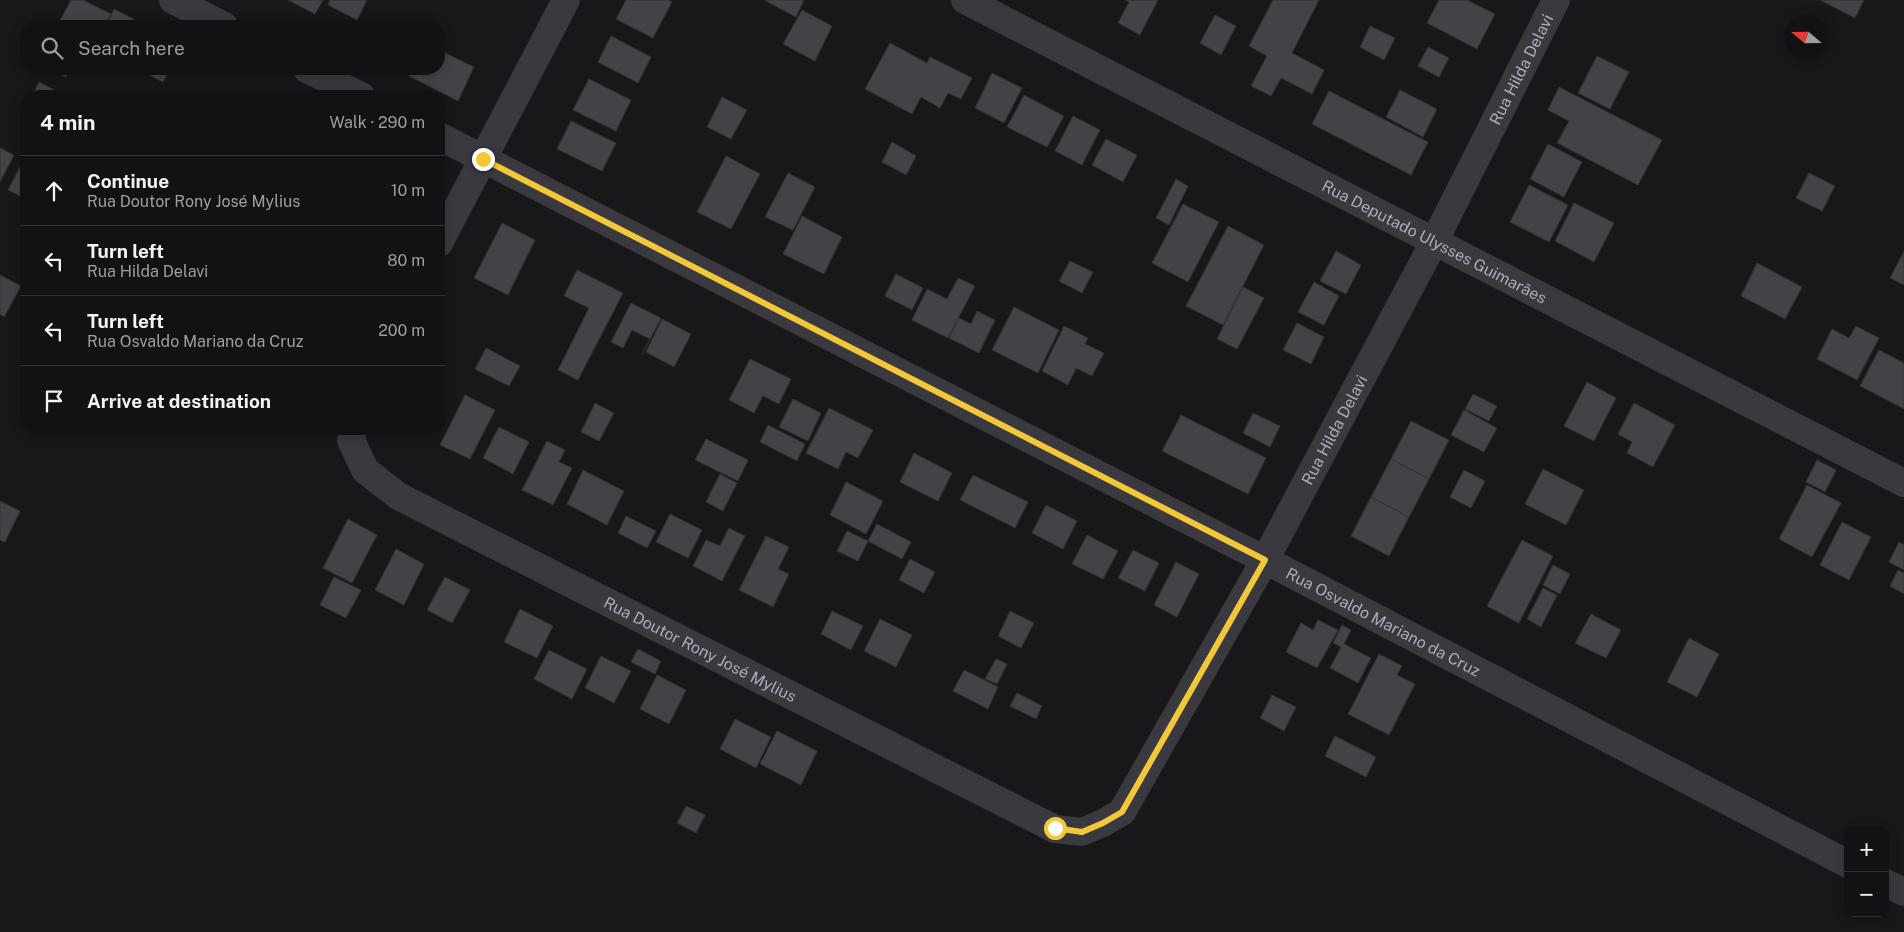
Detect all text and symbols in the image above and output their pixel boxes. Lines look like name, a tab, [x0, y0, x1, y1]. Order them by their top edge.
street label: Rua Hilda Delavi	[1485, 11, 1557, 128]
north arrow	[1784, 15, 1829, 60]
search box	[20, 20, 445, 75]
icon: search	[38, 34, 66, 62]
text: Search here	[78, 37, 185, 59]
text: 4 min	[40, 110, 95, 135]
text: Walk · 290 m	[330, 113, 425, 132]
route end	[472, 148, 495, 171]
text: Continue	[87, 170, 169, 192]
street label: Rua Deputado Ulysses Guimarães	[1319, 176, 1550, 307]
icon: ahead	[40, 177, 68, 205]
text: 10 m	[391, 181, 425, 200]
text: Rua Doutor Rony José Mylius	[87, 192, 300, 211]
text: Turn left	[87, 240, 164, 262]
icon: left	[40, 247, 68, 275]
text: 80 m	[387, 251, 425, 270]
text: Rua Hilda Delavi	[87, 262, 208, 281]
text: Turn left	[87, 310, 164, 332]
icon: left	[40, 317, 68, 345]
text: 200 m	[378, 321, 425, 340]
text: Rua Osvaldo Mariano da Cruz	[87, 332, 303, 351]
street label: Rua Hilda Delavi	[1297, 372, 1371, 488]
icon: arrive	[40, 387, 68, 415]
text: Arrive at destination	[87, 390, 271, 412]
street label: Rua Osvaldo Mariano da Cruz	[1283, 563, 1484, 680]
street label: Rua Doutor Rony José Mylius	[601, 592, 800, 706]
route start	[1044, 817, 1067, 840]
map controls	[1844, 827, 1889, 917]
button: +	[1844, 827, 1889, 872]
button: −	[1844, 872, 1889, 917]

